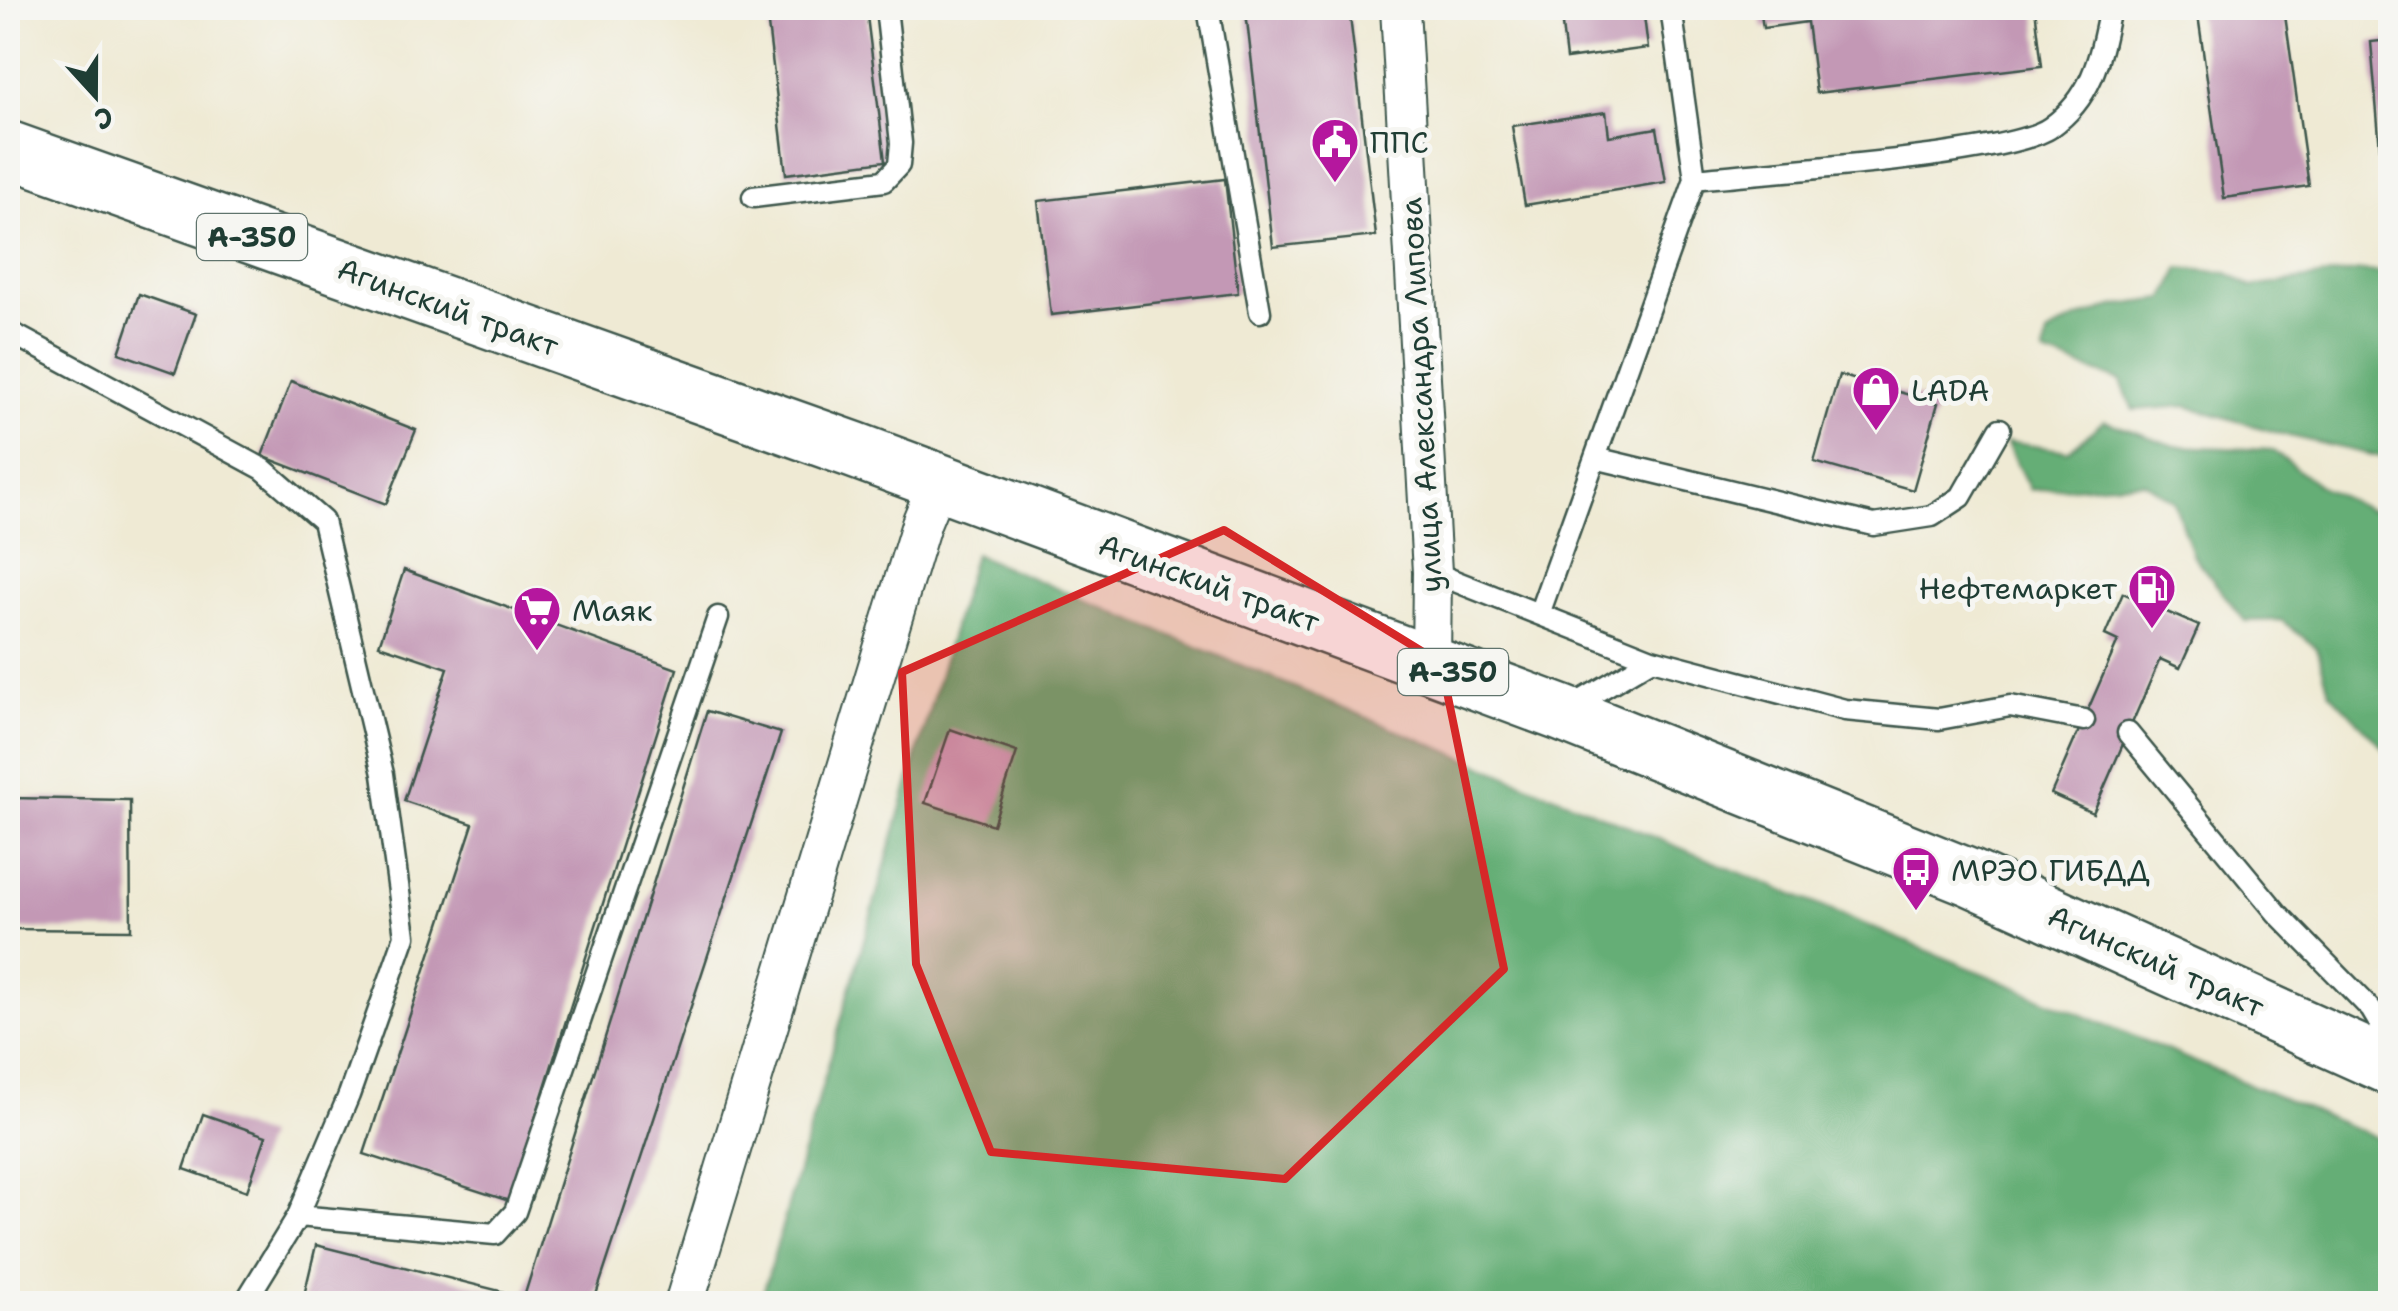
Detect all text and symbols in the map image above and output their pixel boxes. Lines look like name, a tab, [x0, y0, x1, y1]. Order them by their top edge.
north arrow	[45, 45, 145, 145]
text: С	[89, 98, 119, 139]
public building icon: ППС	[1309, 116, 1361, 184]
place label: ППС	[1370, 122, 1429, 163]
street label: улица Александра Липова	[1390, 196, 1452, 594]
road number: А-350	[197, 214, 307, 260]
street label: Агинский тракт	[332, 248, 565, 366]
shop icon: LADA	[1850, 364, 1902, 432]
place label: LADA	[1911, 370, 1990, 411]
street label: Агинский тракт	[1093, 524, 1326, 642]
fuel station icon: Нефтемаркет	[2126, 562, 2178, 630]
place label: Нефтемаркет	[1919, 568, 2118, 609]
supermarket icon: Маяк	[511, 584, 563, 652]
place label: Маяк	[572, 590, 652, 631]
road number: А-350	[1398, 649, 1508, 695]
bus stop icon: МРЭО ГИБДД	[1890, 844, 1942, 912]
place label: МРЭО ГИБДД	[1951, 850, 2150, 891]
street label: Агинский тракт	[2041, 895, 2271, 1027]

